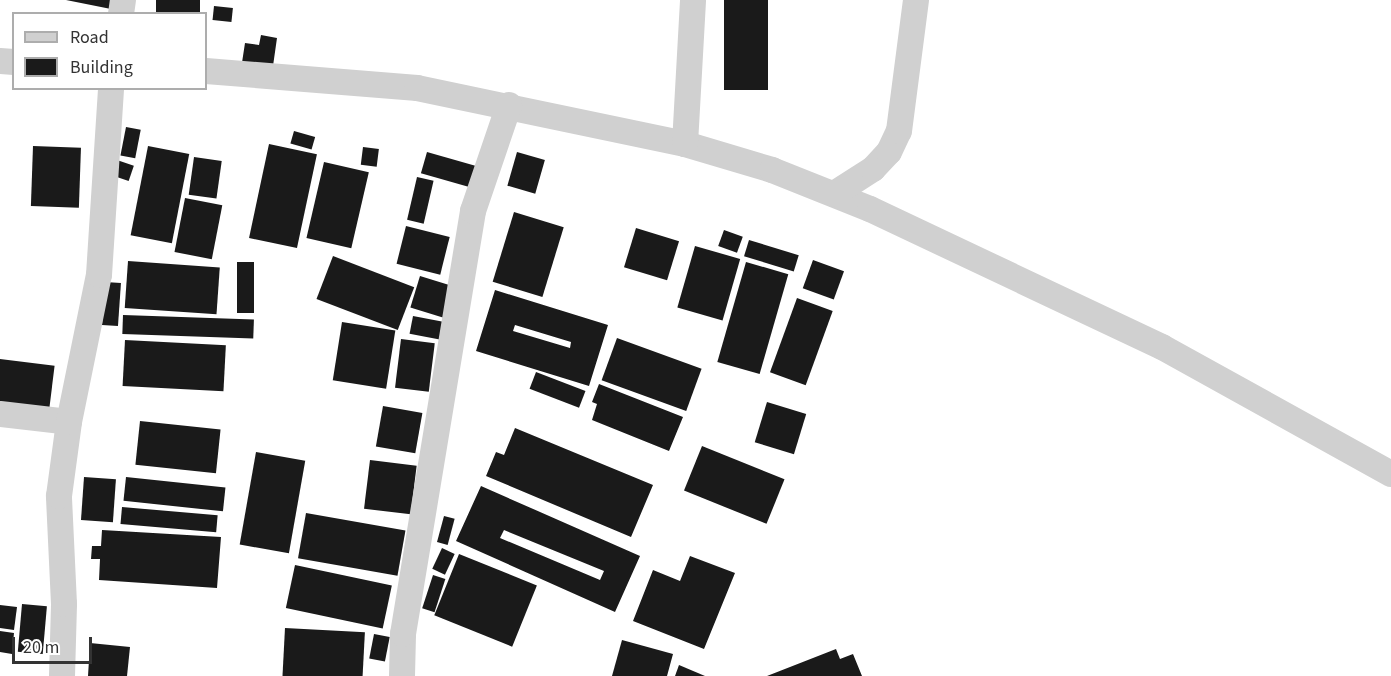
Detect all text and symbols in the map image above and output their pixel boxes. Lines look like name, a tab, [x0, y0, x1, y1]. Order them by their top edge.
legend	[12, 12, 207, 90]
text: Road	[70, 25, 109, 50]
text: Building	[70, 55, 133, 80]
scale bar	[15, 625, 94, 663]
text: 20 m	[23, 635, 59, 660]

